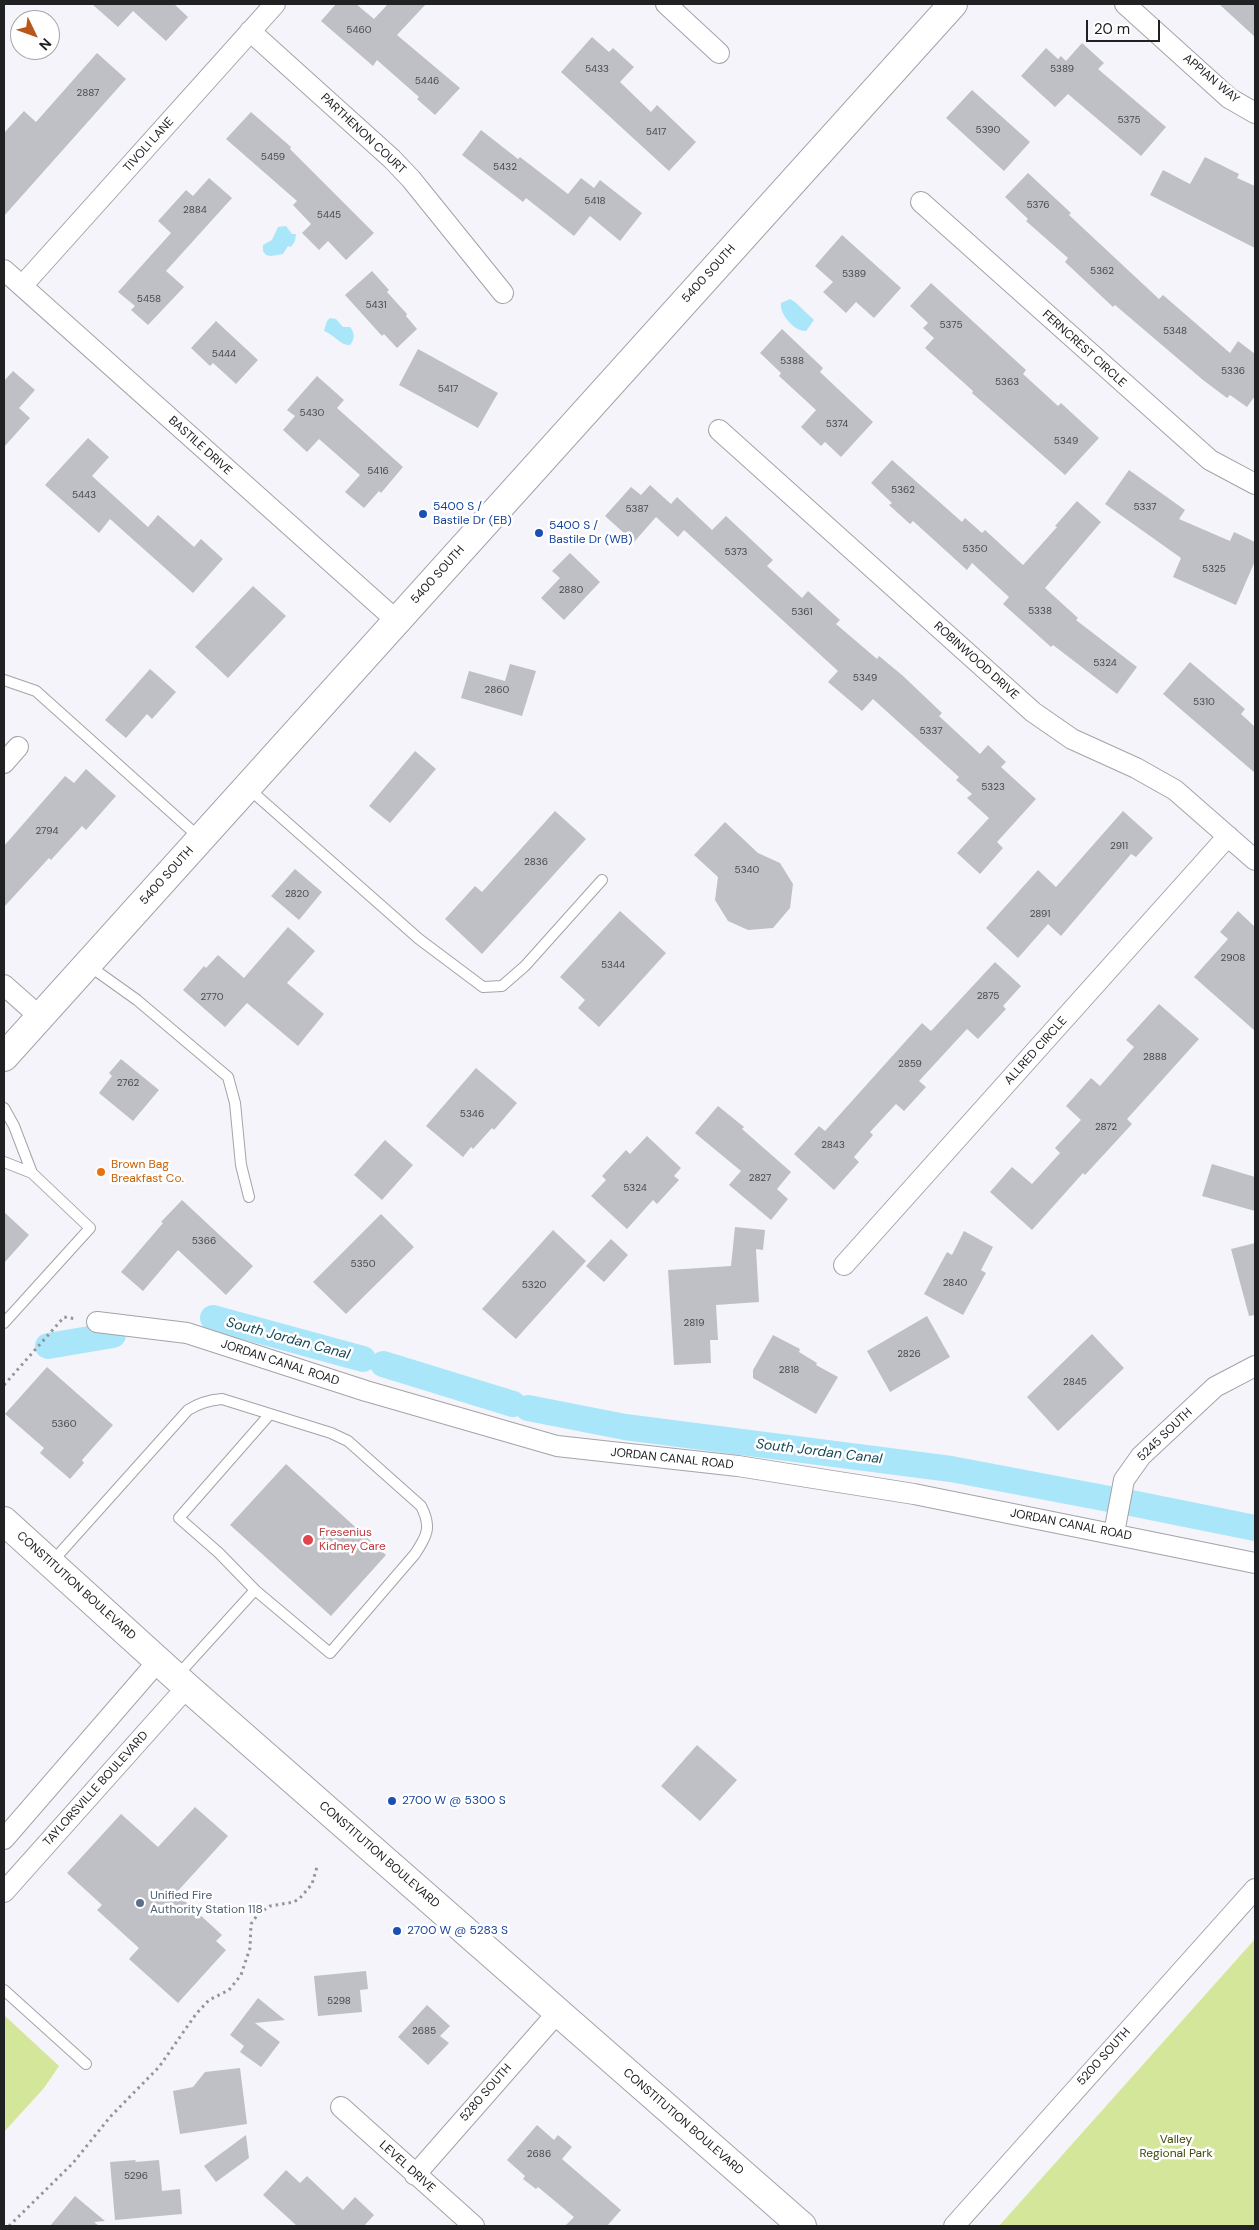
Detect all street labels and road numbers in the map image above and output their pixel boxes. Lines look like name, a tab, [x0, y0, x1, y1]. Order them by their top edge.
street label: APPIAN WAY	[1180, 51, 1242, 107]
street label: PARTHENON COURT	[317, 91, 409, 177]
street label: TIVOLI LANE	[121, 115, 177, 175]
street label: 5400 SOUTH	[679, 242, 739, 306]
street label: FERNCREST CIRCLE	[1039, 307, 1129, 391]
street label: BASTILE DRIVE	[165, 414, 235, 478]
street label: 5400 SOUTH	[408, 543, 468, 607]
street label: ROBINWOOD DRIVE	[931, 619, 1021, 703]
street label: 5400 SOUTH	[137, 844, 197, 908]
street label: ALLRED CIRCLE	[1002, 1014, 1070, 1088]
street label: JORDAN CANAL ROAD	[219, 1337, 341, 1389]
street label: 5245 SOUTH	[1135, 1405, 1195, 1465]
street label: JORDAN CANAL ROAD	[610, 1445, 734, 1473]
street label: JORDAN CANAL ROAD	[1009, 1506, 1133, 1544]
street label: CONSTITUTION BOULEVARD	[14, 1529, 138, 1643]
street label: TAYLORSVILLE BOULEVARD	[41, 1729, 151, 1849]
street label: CONSTITUTION BOULEVARD	[316, 1799, 442, 1911]
street label: 5200 SOUTH	[1074, 2025, 1134, 2089]
street label: 5280 SOUTH	[457, 2061, 515, 2125]
street label: CONSTITUTION BOULEVARD	[620, 2066, 746, 2178]
street label: LEVEL DRIVE	[376, 2138, 438, 2196]

